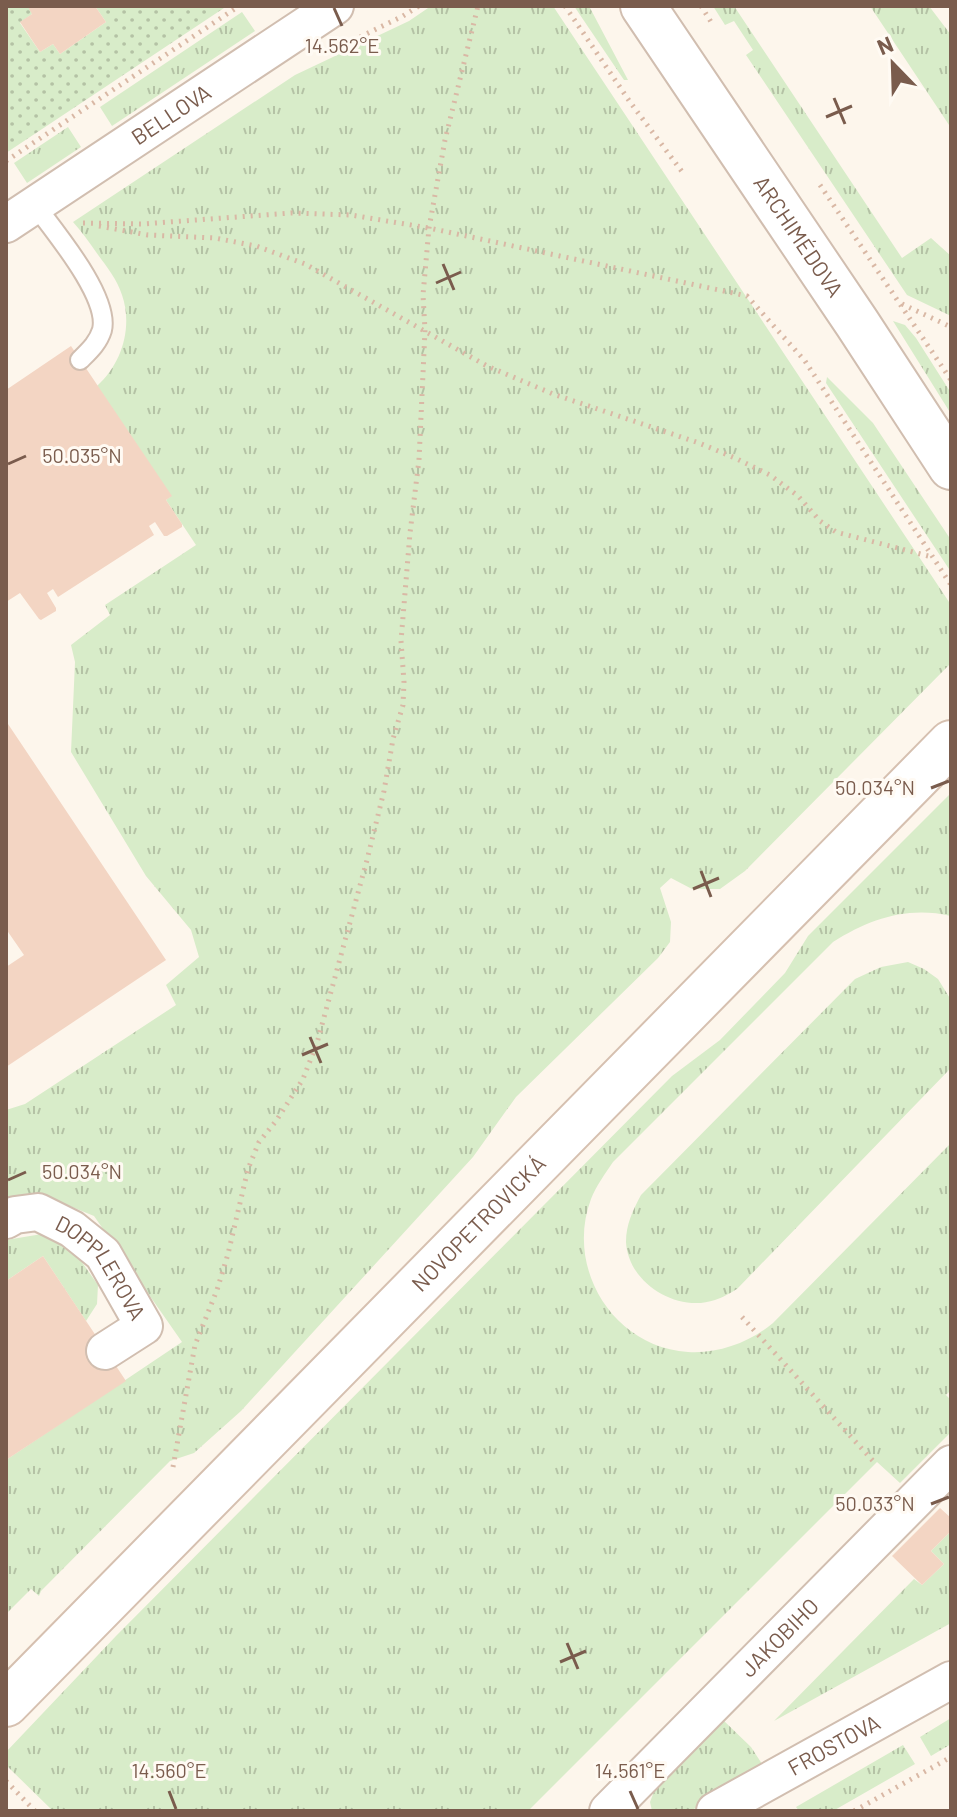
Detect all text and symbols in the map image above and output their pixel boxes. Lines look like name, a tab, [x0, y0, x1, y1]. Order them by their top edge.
north arrow	[853, 24, 933, 104]
text: N	[873, 30, 897, 59]
text: 14.562°E	[305, 33, 379, 57]
street label: BELLOVA	[126, 78, 215, 149]
street label: ARCHIMÉDOVA	[749, 170, 850, 301]
text: 50.035°N	[42, 443, 122, 467]
text: 50.034°N	[835, 775, 915, 799]
street label: NOVOPETROVICKÁ	[406, 1149, 550, 1296]
text: 50.034°N	[42, 1159, 122, 1183]
street label: DOPPLEROVA	[52, 1209, 152, 1324]
text: 50.033°N	[835, 1491, 915, 1515]
street label: JAKOBIHO	[734, 1592, 823, 1682]
street label: FROSTOVA	[783, 1708, 884, 1780]
text: 14.560°E	[131, 1758, 207, 1782]
text: 14.561°E	[595, 1758, 665, 1782]

